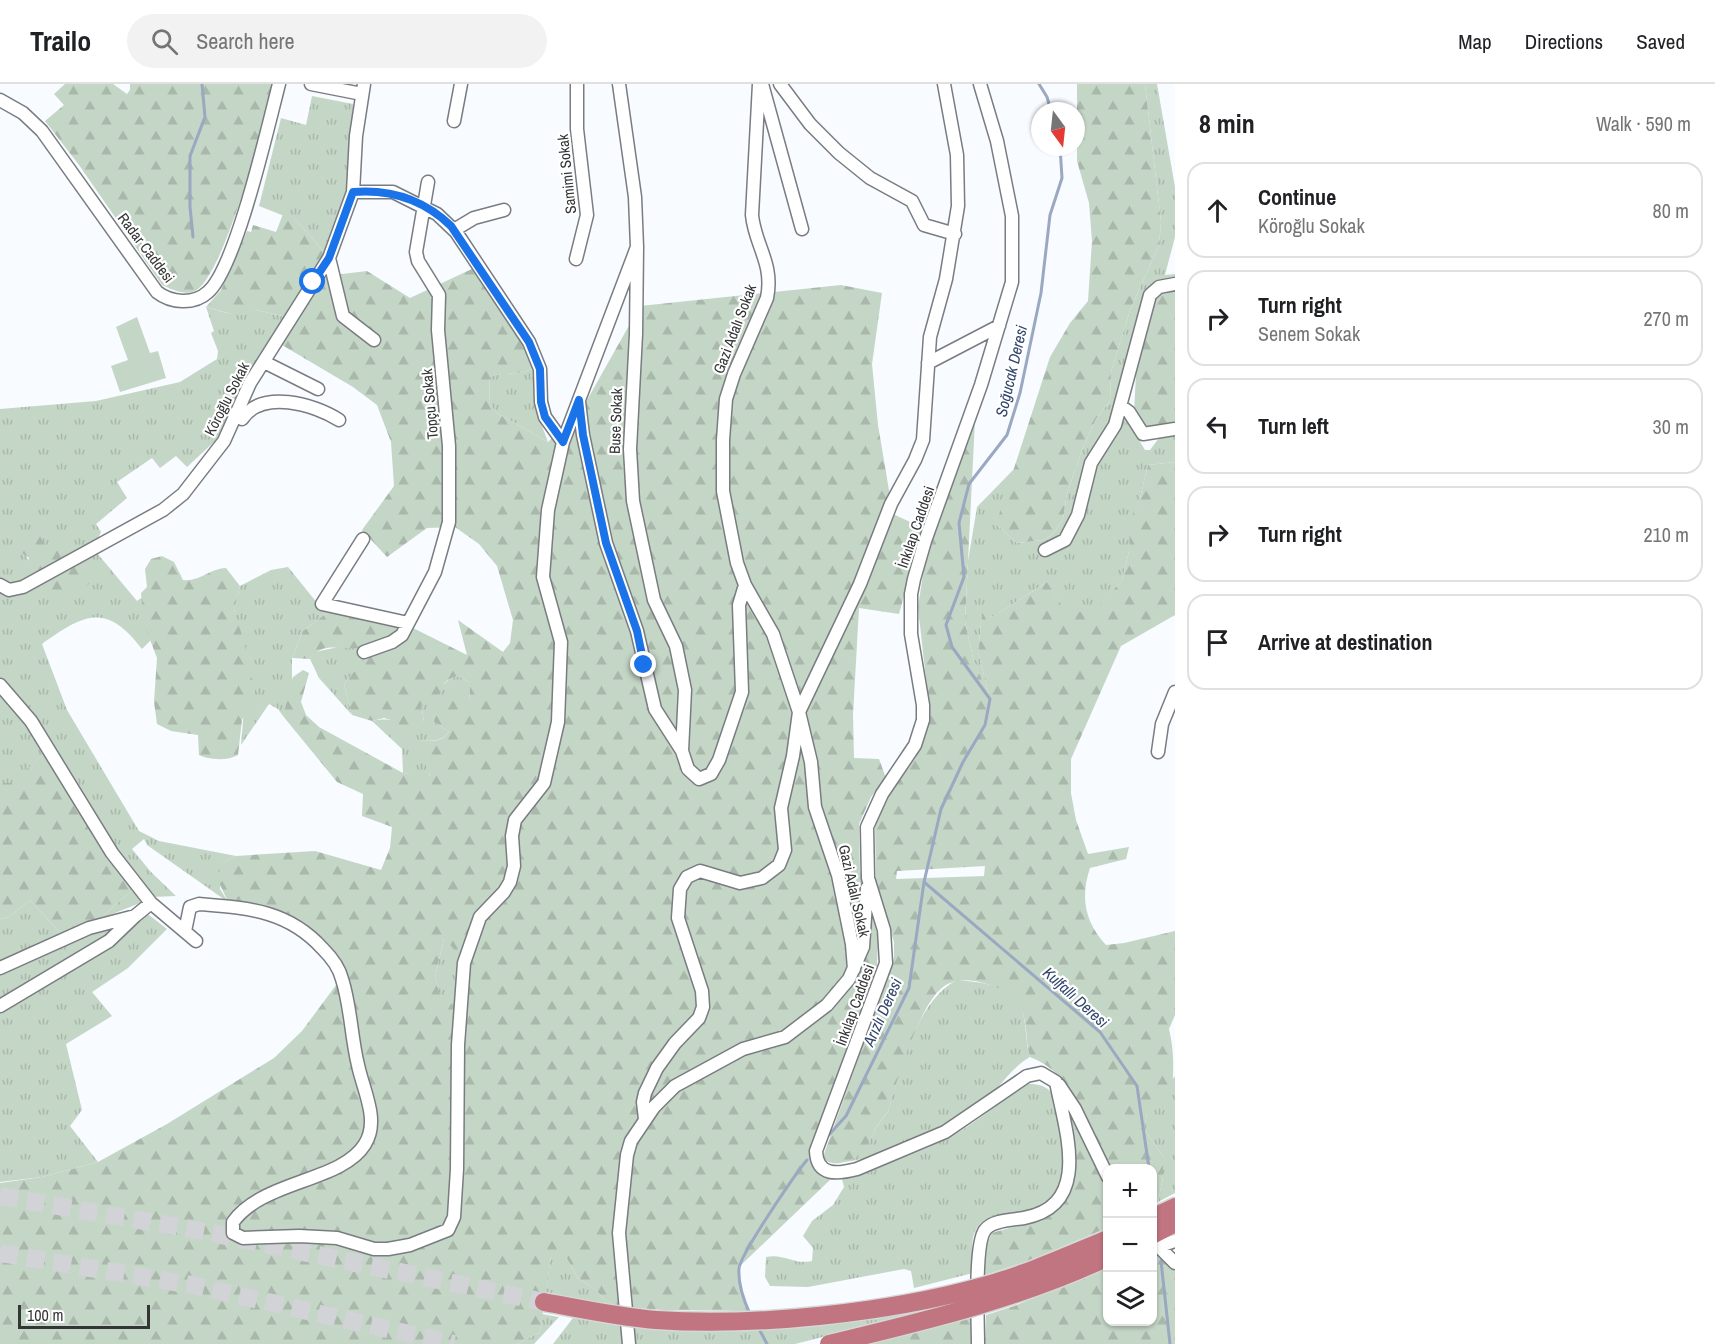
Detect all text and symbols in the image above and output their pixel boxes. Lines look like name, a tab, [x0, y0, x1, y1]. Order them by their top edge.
search box	[127, 14, 547, 68]
text: Trailo	[30, 22, 91, 60]
icon: search	[148, 25, 181, 58]
text: Search here	[196, 26, 295, 56]
text: Map	[1458, 27, 1492, 56]
text: Directions	[1525, 27, 1603, 56]
text: Saved	[1636, 27, 1685, 56]
north arrow	[1031, 102, 1085, 156]
text: 8 min	[1199, 106, 1255, 141]
text: Walk · 590 m	[1596, 110, 1691, 137]
street label: Samimi Sokak	[552, 132, 581, 215]
text: Continue	[1258, 182, 1336, 212]
icon: ahead	[1201, 194, 1234, 227]
text: 80 m	[1653, 197, 1689, 224]
street label: Radar Caddesi	[113, 208, 180, 287]
text: Köroğlu Sokak	[1258, 212, 1365, 239]
route start	[299, 268, 325, 294]
street label: Gazi Adalı Sokak	[708, 280, 762, 377]
text: Turn right	[1258, 290, 1342, 320]
icon: right	[1201, 302, 1234, 335]
text: 270 m	[1643, 305, 1689, 332]
text: Senem Sokak	[1258, 320, 1360, 347]
water label: Soğucak Deresi	[990, 323, 1032, 419]
street label: Köroğlu Sokak	[199, 358, 254, 439]
street label: Topçu Sokak	[416, 367, 443, 440]
street label: Buse Sokak	[604, 387, 627, 454]
icon: left	[1201, 410, 1234, 443]
text: Turn left	[1258, 411, 1329, 441]
text: 30 m	[1653, 413, 1689, 440]
street label: İnkılap Caddesi	[892, 483, 939, 571]
icon: right	[1201, 518, 1234, 551]
text: Turn right	[1258, 519, 1342, 549]
text: 210 m	[1643, 521, 1689, 548]
icon: arrive	[1201, 626, 1234, 659]
text: Arrive at destination	[1258, 627, 1432, 657]
route end	[630, 651, 656, 677]
street label: Gazi Adalı Sokak	[834, 843, 876, 940]
street label: İnkılap Caddesi	[830, 961, 879, 1049]
water label: Kulfallı Deresi	[1038, 962, 1114, 1033]
water label: Arızlı Deresi	[857, 974, 907, 1050]
map controls	[1103, 1164, 1157, 1326]
button: +	[1103, 1164, 1157, 1218]
button: −	[1103, 1218, 1157, 1272]
button: layers	[1103, 1272, 1157, 1326]
scale bar	[18, 1302, 150, 1330]
text: 100 m	[27, 1304, 63, 1326]

